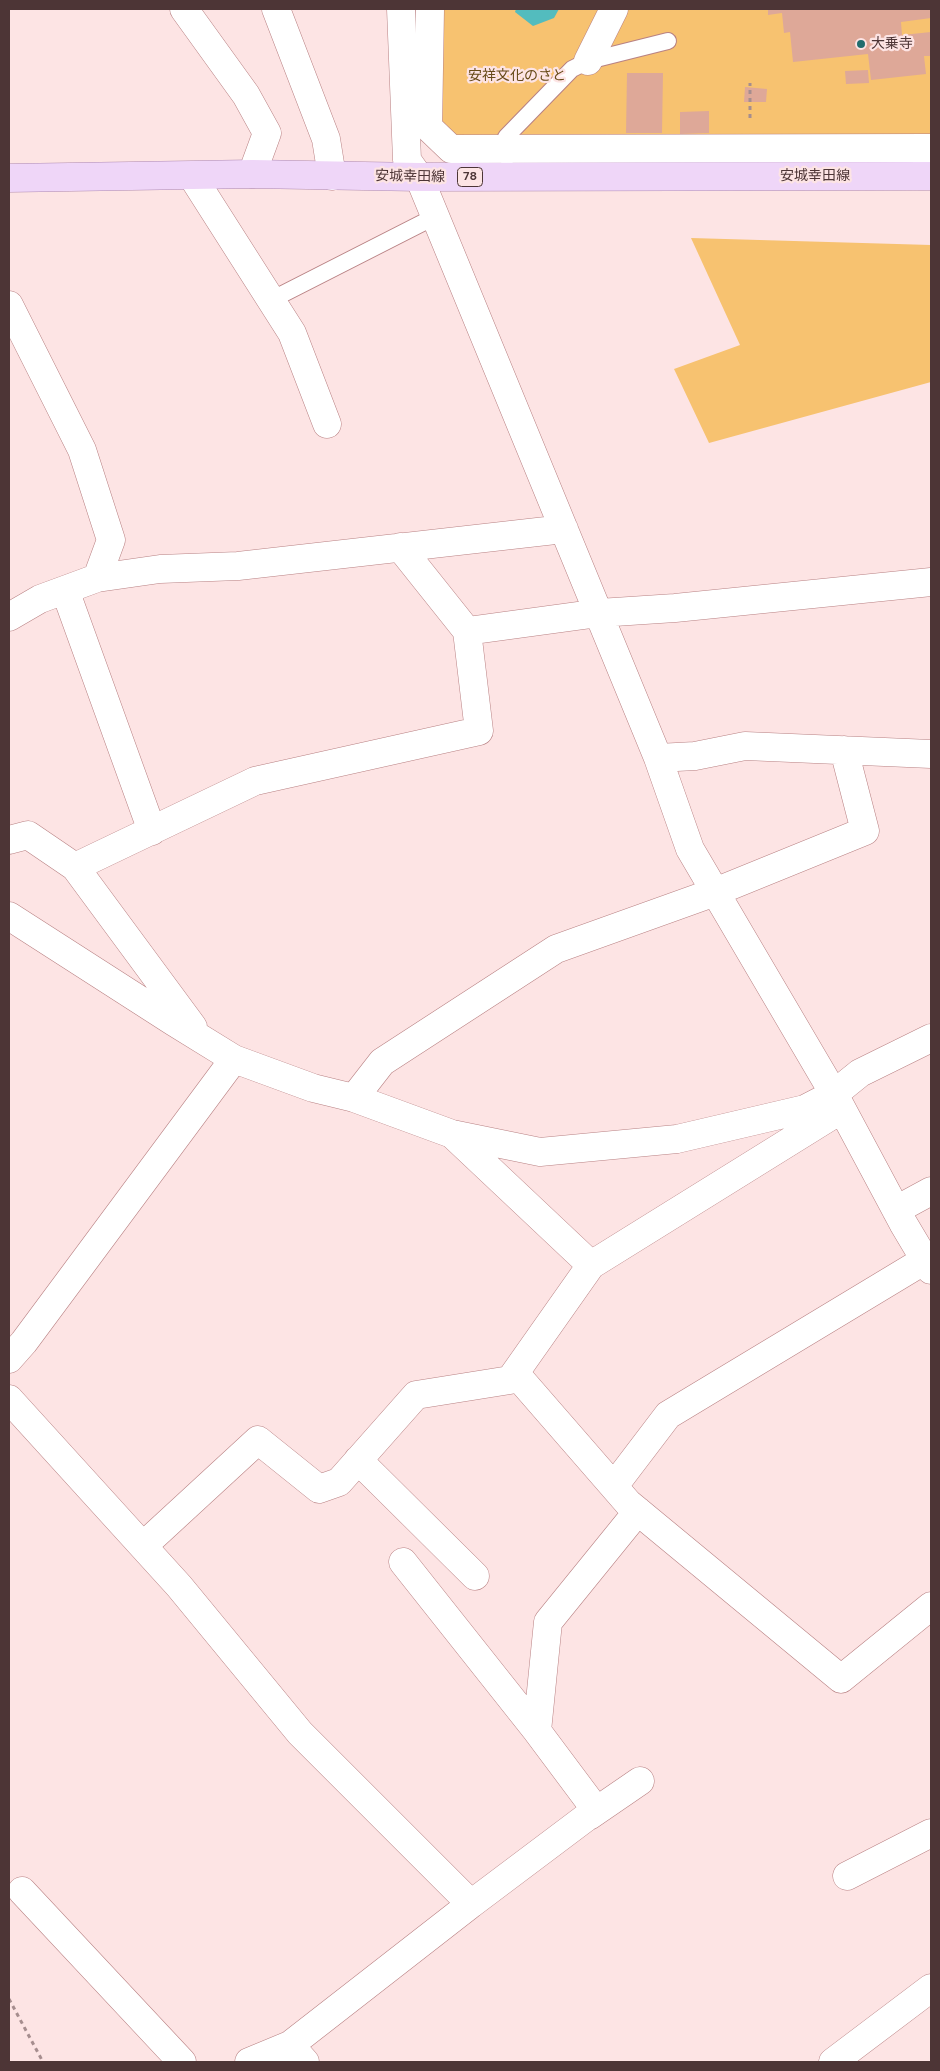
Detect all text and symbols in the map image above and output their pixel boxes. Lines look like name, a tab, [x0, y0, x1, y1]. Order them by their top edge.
place label: 大乗寺	[871, 36, 913, 52]
marker: 大乗寺	[855, 38, 867, 50]
park label: 安祥文化のさと	[468, 68, 566, 84]
street label: 安城幸田線	[375, 168, 445, 186]
road number: 78	[458, 168, 482, 186]
street label: 安城幸田線	[780, 168, 850, 184]

